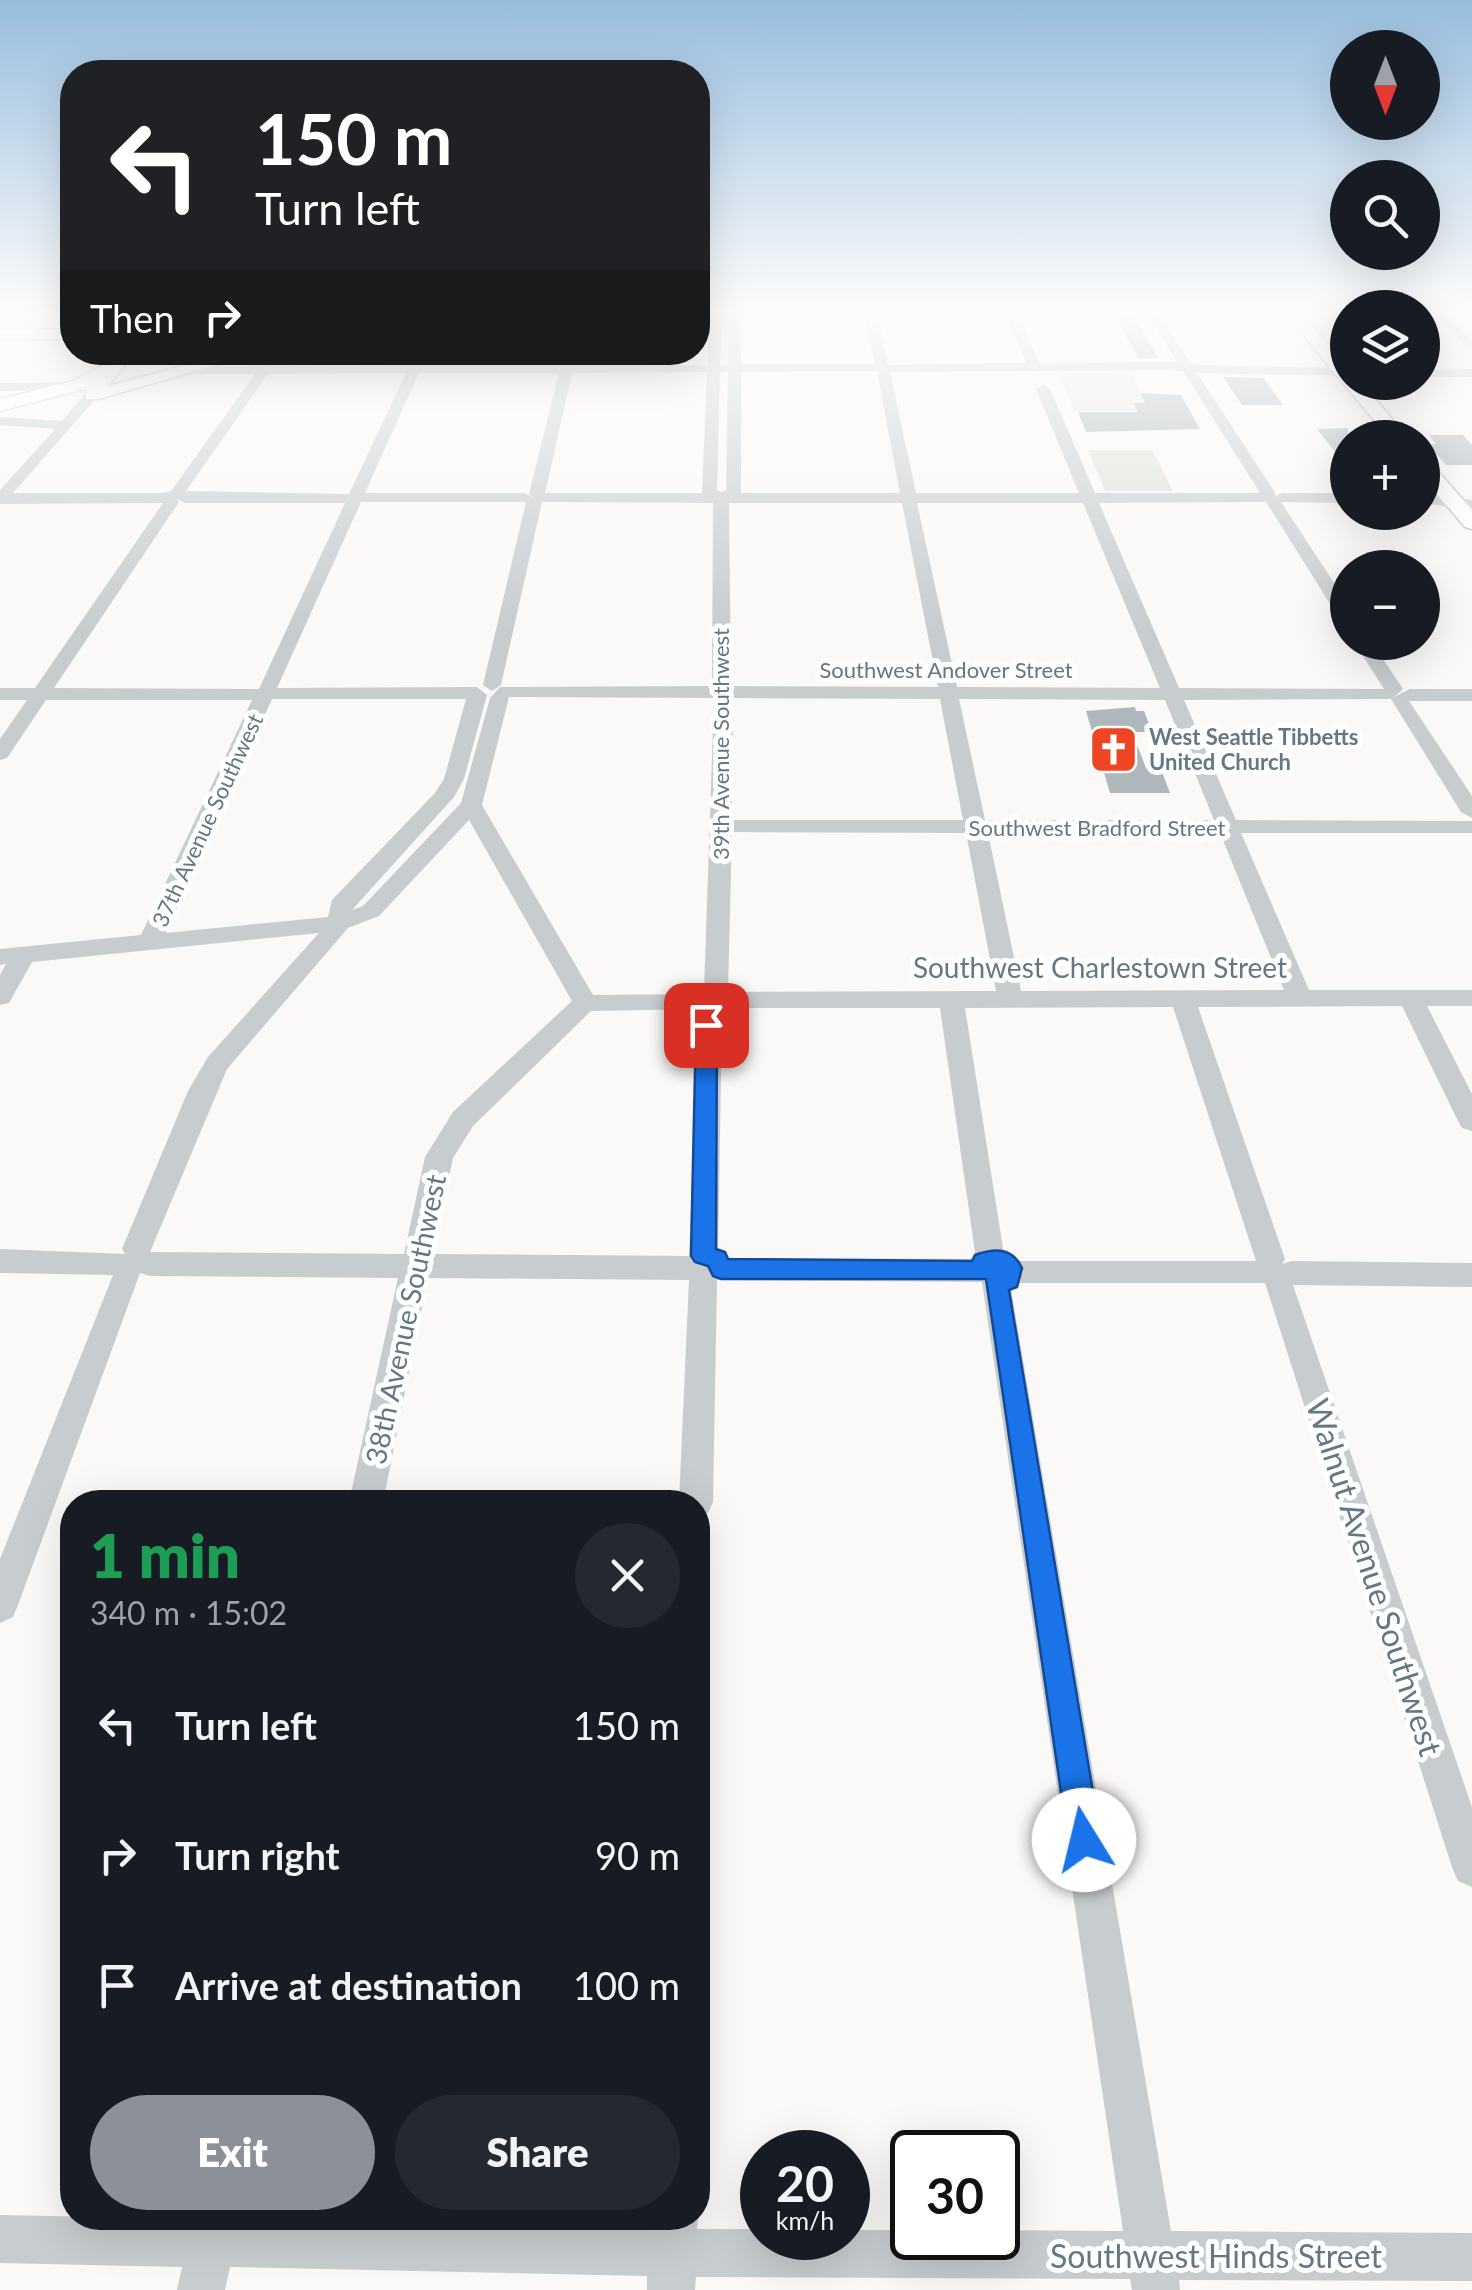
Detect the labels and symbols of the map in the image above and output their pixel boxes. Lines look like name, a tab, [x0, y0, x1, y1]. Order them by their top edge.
north arrow	[1330, 30, 1440, 140]
street label: 39th Avenue Southwest	[707, 628, 734, 860]
street label: Southwest Andover Street	[819, 656, 1073, 683]
street label: 37th Avenue Southwest	[146, 709, 268, 931]
church icon: West Seattle Tibbetts United Church	[1088, 723, 1140, 775]
place label: West Seattle Tibbetts United Church	[1149, 723, 1358, 775]
street label: Southwest Bradford Street	[969, 814, 1226, 841]
street label: Southwest Charlestown Street	[913, 950, 1287, 984]
pin	[664, 983, 749, 1068]
street label: 38th Avenue Southwest	[358, 1171, 452, 1467]
street label: Walnut Avenue Southwest	[1299, 1394, 1451, 1761]
position arrow	[1032, 1788, 1136, 1892]
speed limit sign: 30	[890, 2130, 1020, 2260]
street label: Southwest Hinds Street	[1050, 2236, 1382, 2275]

